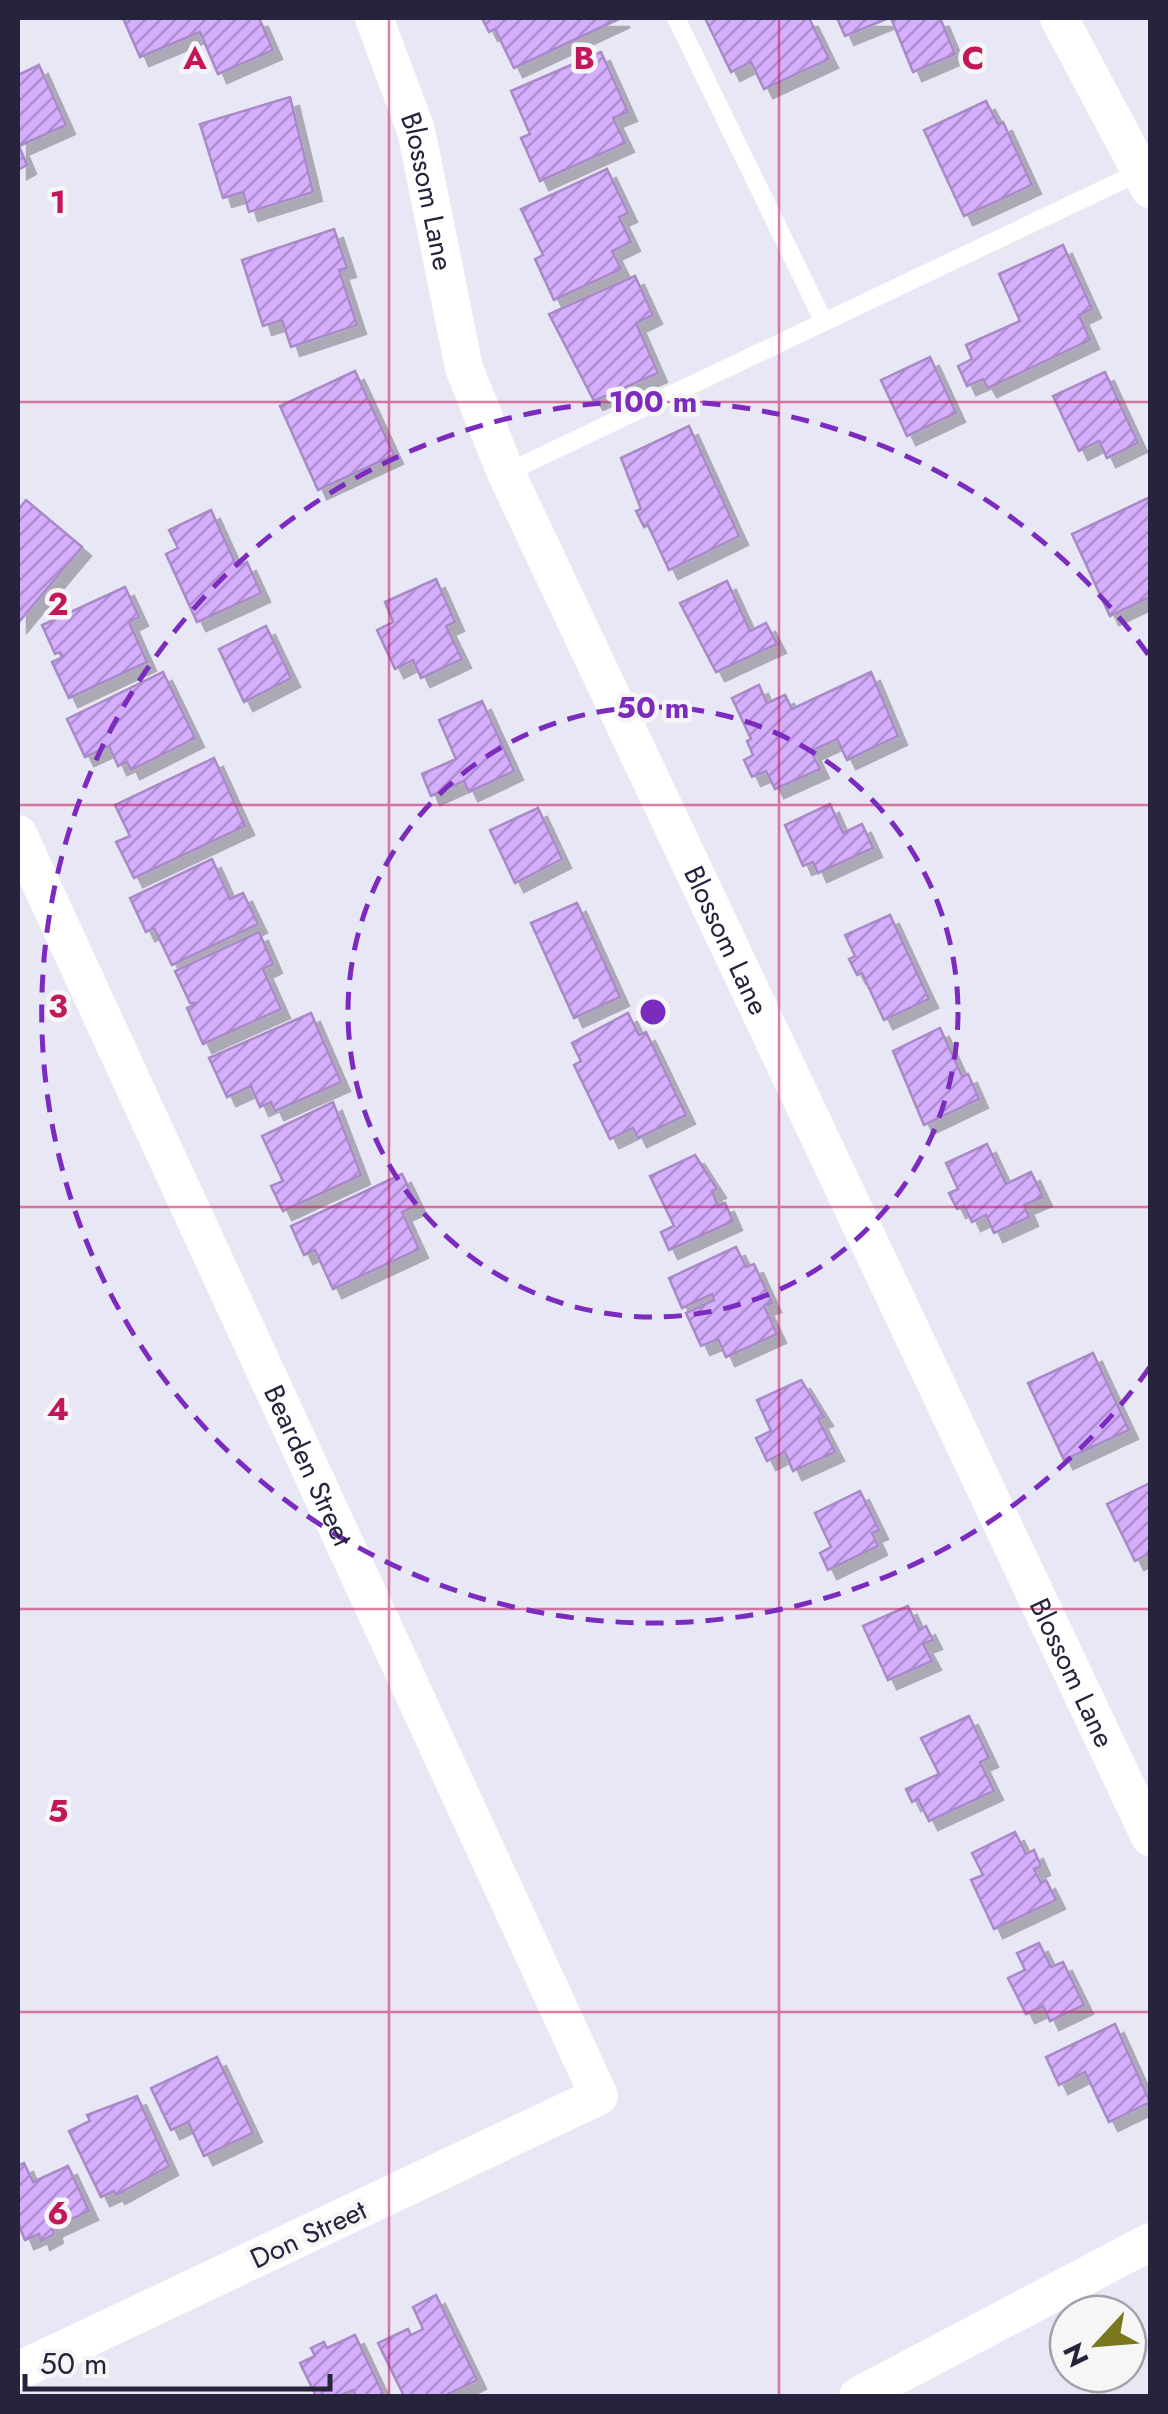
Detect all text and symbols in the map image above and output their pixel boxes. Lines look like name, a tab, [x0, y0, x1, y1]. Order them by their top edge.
text: A	[182, 35, 207, 81]
text: B	[573, 35, 595, 81]
text: C	[962, 35, 984, 81]
street label: Blossom Lane	[390, 106, 464, 274]
text: 1	[50, 179, 66, 225]
text: 100 m	[609, 380, 697, 423]
text: 2	[48, 581, 69, 627]
text: 50 m	[617, 686, 689, 729]
street label: Blossom Lane	[673, 859, 779, 1022]
text: 3	[48, 983, 68, 1029]
centre of rings	[635, 994, 671, 1030]
street label: Bearden Street	[253, 1378, 363, 1553]
text: 4	[47, 1386, 69, 1432]
street label: Blossom Lane	[1019, 1591, 1125, 1754]
text: 5	[48, 1788, 68, 1834]
text: 6	[47, 2190, 69, 2236]
street label: Don Street	[243, 2190, 373, 2279]
north arrow	[1048, 2294, 1148, 2394]
scale bar	[25, 2329, 330, 2391]
text: N	[1053, 2336, 1099, 2374]
text: 50 m	[40, 2342, 107, 2385]

